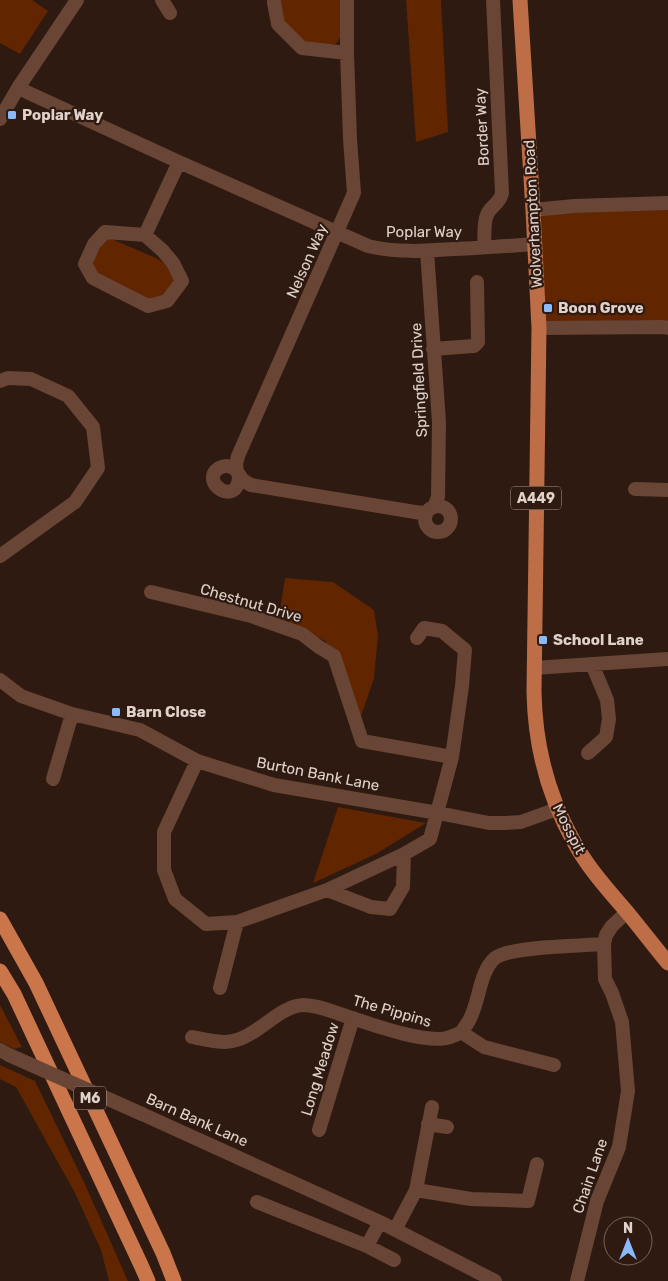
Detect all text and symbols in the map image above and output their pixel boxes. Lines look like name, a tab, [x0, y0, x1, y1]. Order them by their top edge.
street label: Border Way	[471, 87, 493, 167]
place label: Poplar Way	[22, 106, 103, 124]
marker: Poplar Way	[6, 109, 18, 121]
street label: Wolverhampton Road	[520, 139, 546, 289]
street label: Nelson Way	[283, 221, 331, 301]
street label: Poplar Way	[386, 223, 462, 241]
place label: Boon Grove	[558, 299, 644, 317]
marker: Boon Grove	[542, 302, 554, 314]
street label: Springfield Drive	[407, 322, 431, 438]
road number: A449	[511, 486, 561, 509]
street label: Chestnut Drive	[198, 580, 304, 626]
place label: School Lane	[553, 631, 644, 649]
marker: School Lane	[537, 634, 549, 646]
place label: Barn Close	[126, 703, 206, 721]
marker: Barn Close	[110, 706, 122, 718]
street label: Burton Bank Lane	[255, 753, 381, 795]
street label: Mosspit	[549, 801, 589, 857]
street label: The Pippins	[351, 991, 434, 1031]
street label: Long Meadow	[297, 1020, 343, 1118]
road number: M6	[74, 1086, 106, 1110]
street label: Barn Bank Lane	[143, 1089, 251, 1151]
street label: Chain Lane	[569, 1136, 611, 1216]
north arrow	[603, 1216, 653, 1266]
text: N	[623, 1220, 633, 1237]

